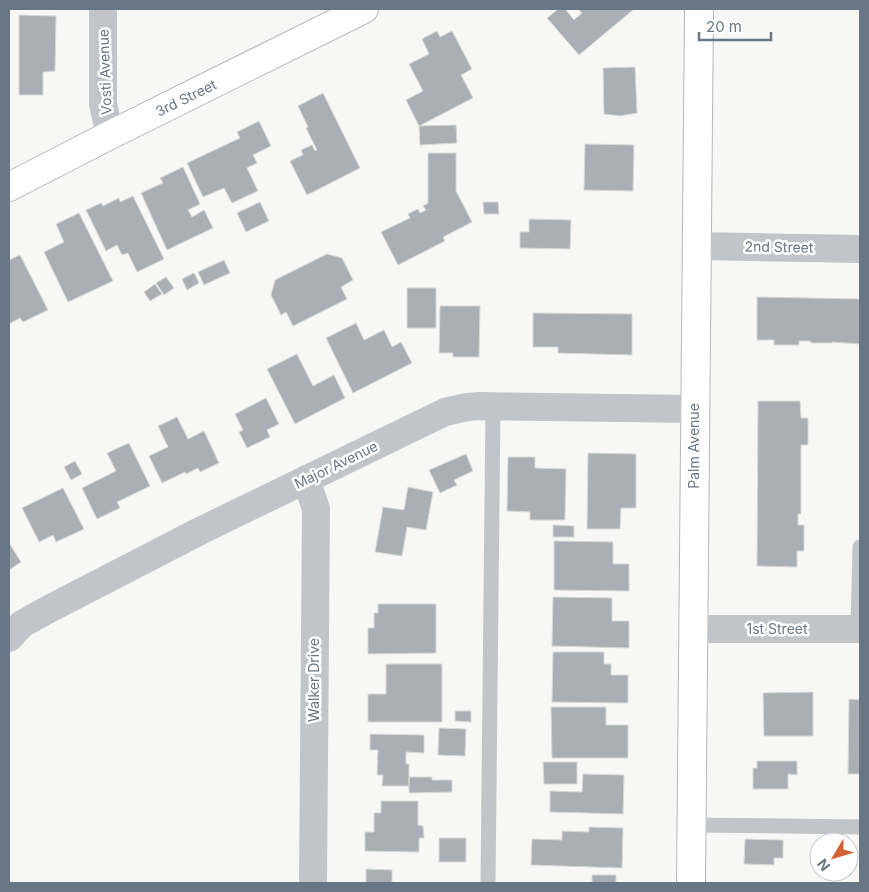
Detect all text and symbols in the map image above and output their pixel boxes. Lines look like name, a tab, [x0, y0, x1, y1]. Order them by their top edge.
scale bar	[699, 10, 772, 42]
text: 20 m	[706, 17, 742, 36]
street label: Vosti Avenue	[95, 29, 114, 115]
street label: 3rd Street	[153, 75, 219, 120]
street label: 2nd Street	[744, 237, 814, 256]
street label: Palm Avenue	[685, 403, 702, 489]
street label: Major Avenue	[291, 437, 380, 492]
street label: 1st Street	[746, 620, 808, 637]
street label: Walker Drive	[305, 638, 322, 722]
north arrow	[809, 832, 859, 882]
text: N	[813, 856, 833, 875]

